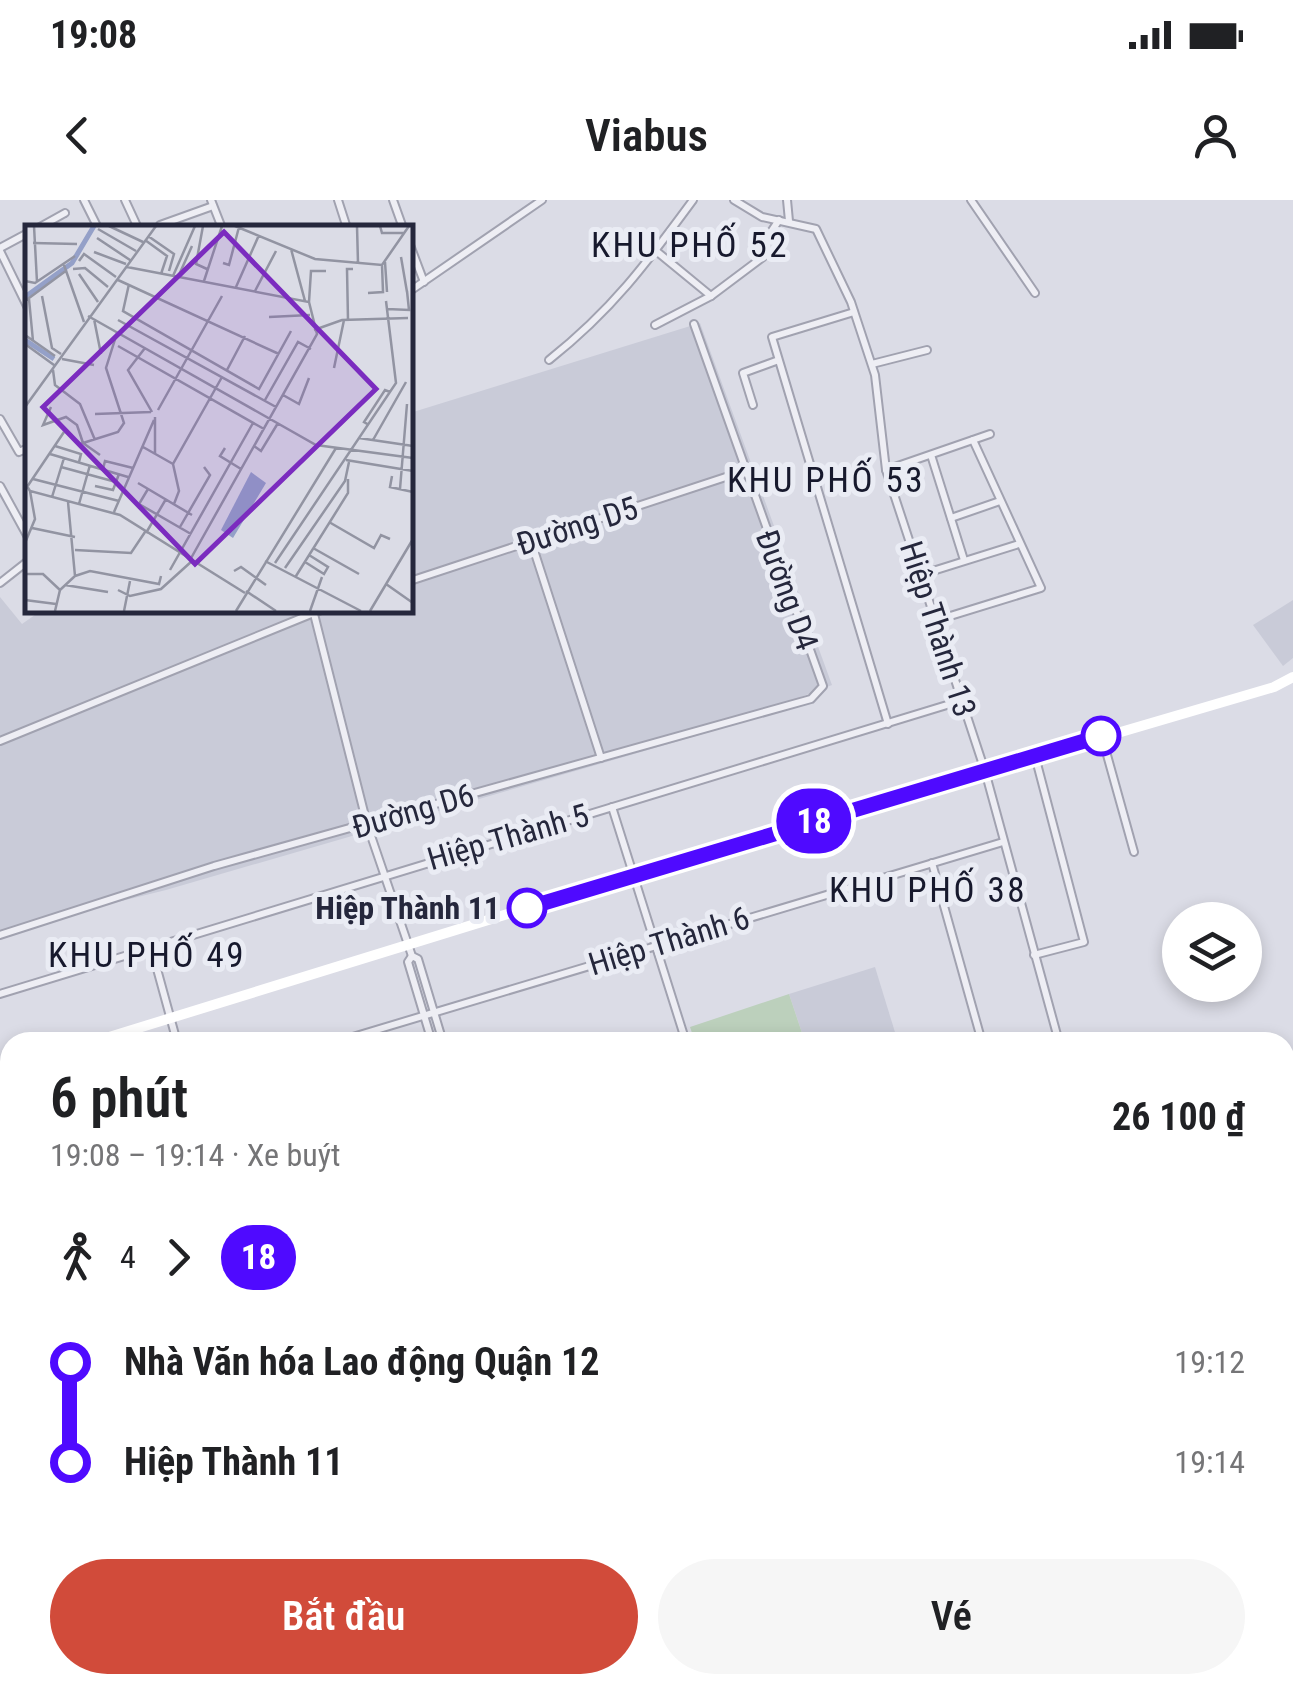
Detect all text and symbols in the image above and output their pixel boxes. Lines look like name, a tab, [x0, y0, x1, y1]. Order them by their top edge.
text: 19:08	[50, 13, 137, 57]
icon: back	[50, 108, 105, 163]
icon: person	[1188, 108, 1243, 163]
text: Viabus	[585, 109, 708, 162]
district label: KHU PHỐ 52	[591, 222, 789, 266]
inset map	[25, 225, 412, 612]
district label: KHU PHỐ 53	[727, 457, 925, 501]
street label: Đường D5	[512, 489, 642, 563]
street label: Đường D4	[748, 525, 826, 655]
street label: Hiệp Thành 13	[892, 537, 984, 721]
unlabelled marker	[1082, 717, 1120, 755]
street label: Đường D6	[348, 775, 478, 847]
line badge: 18	[769, 788, 859, 854]
street label: Hiệp Thành 5	[423, 796, 593, 878]
text: 18	[796, 801, 832, 842]
district label: KHU PHỐ 38	[829, 867, 1027, 911]
place label: Hiệp Thành 11	[315, 889, 500, 927]
marker: Hiệp Thành 11	[508, 889, 546, 927]
street label: Hiệp Thành 6	[584, 899, 754, 983]
map controls	[1162, 902, 1262, 1002]
button: layers	[1162, 902, 1262, 1002]
district label: KHU PHỐ 49	[48, 932, 246, 976]
text: 6 phút	[50, 1066, 188, 1130]
text: 26 100 ₫	[1112, 1095, 1245, 1139]
text: 19:08 – 19:14 · Xe buýt	[50, 1136, 340, 1174]
icon: walk	[50, 1230, 105, 1285]
icon: forward	[151, 1230, 206, 1285]
text: 18	[241, 1237, 276, 1278]
text: 4	[120, 1238, 136, 1276]
text: Nhà Văn hóa Lao động Quận 12	[124, 1340, 599, 1384]
text: 19:12	[1174, 1343, 1245, 1381]
text: Hiệp Thành 11	[124, 1440, 343, 1484]
text: 19:14	[1174, 1443, 1245, 1481]
button: Bắt đầu	[50, 1559, 638, 1674]
button: Vé	[658, 1559, 1245, 1674]

